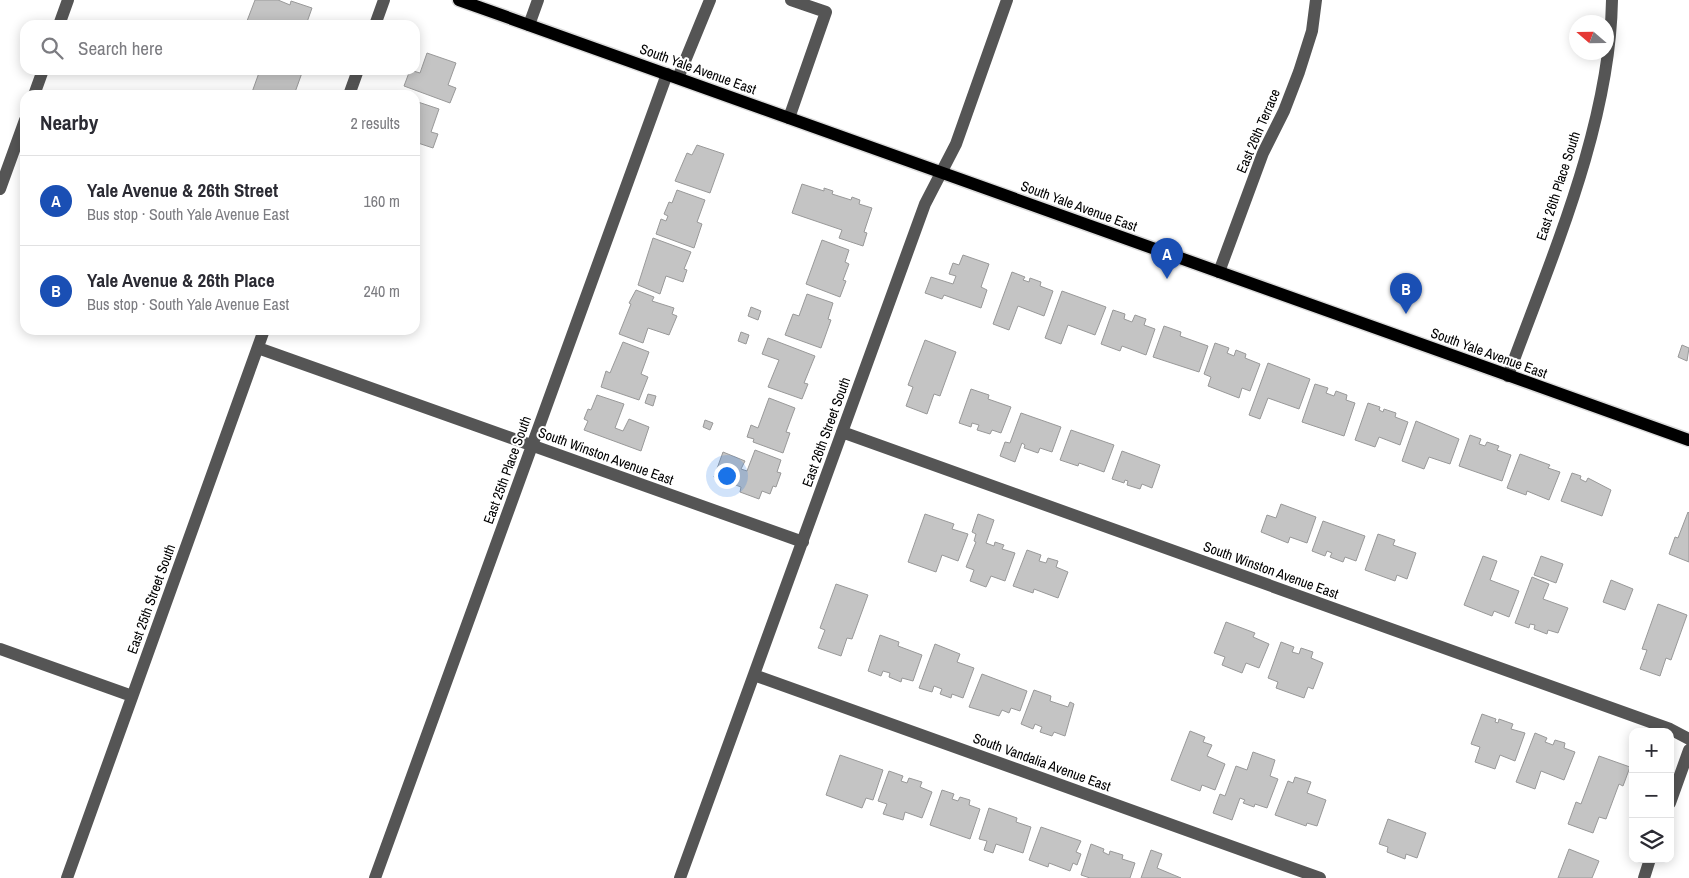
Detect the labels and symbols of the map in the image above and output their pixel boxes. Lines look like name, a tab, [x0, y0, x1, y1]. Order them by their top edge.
north arrow	[1569, 15, 1614, 60]
street label: South Yale Avenue East	[637, 40, 759, 98]
street label: East 26th Terrace	[1232, 86, 1284, 176]
street label: East 26th Place South	[1532, 129, 1584, 243]
street label: South Yale Avenue East	[1018, 177, 1140, 235]
pin: A	[1151, 238, 1183, 279]
pin: B	[1390, 273, 1422, 314]
street label: South Yale Avenue East	[1428, 324, 1550, 382]
street label: East 26th Street South	[798, 375, 854, 489]
street label: East 25th Place South	[479, 414, 535, 526]
street label: South Winston Avenue East	[536, 423, 676, 489]
your location	[714, 463, 740, 489]
street label: South Winston Avenue East	[1201, 537, 1341, 603]
street label: East 25th Street South	[123, 542, 179, 656]
street label: South Vandalia Avenue East	[971, 729, 1113, 795]

